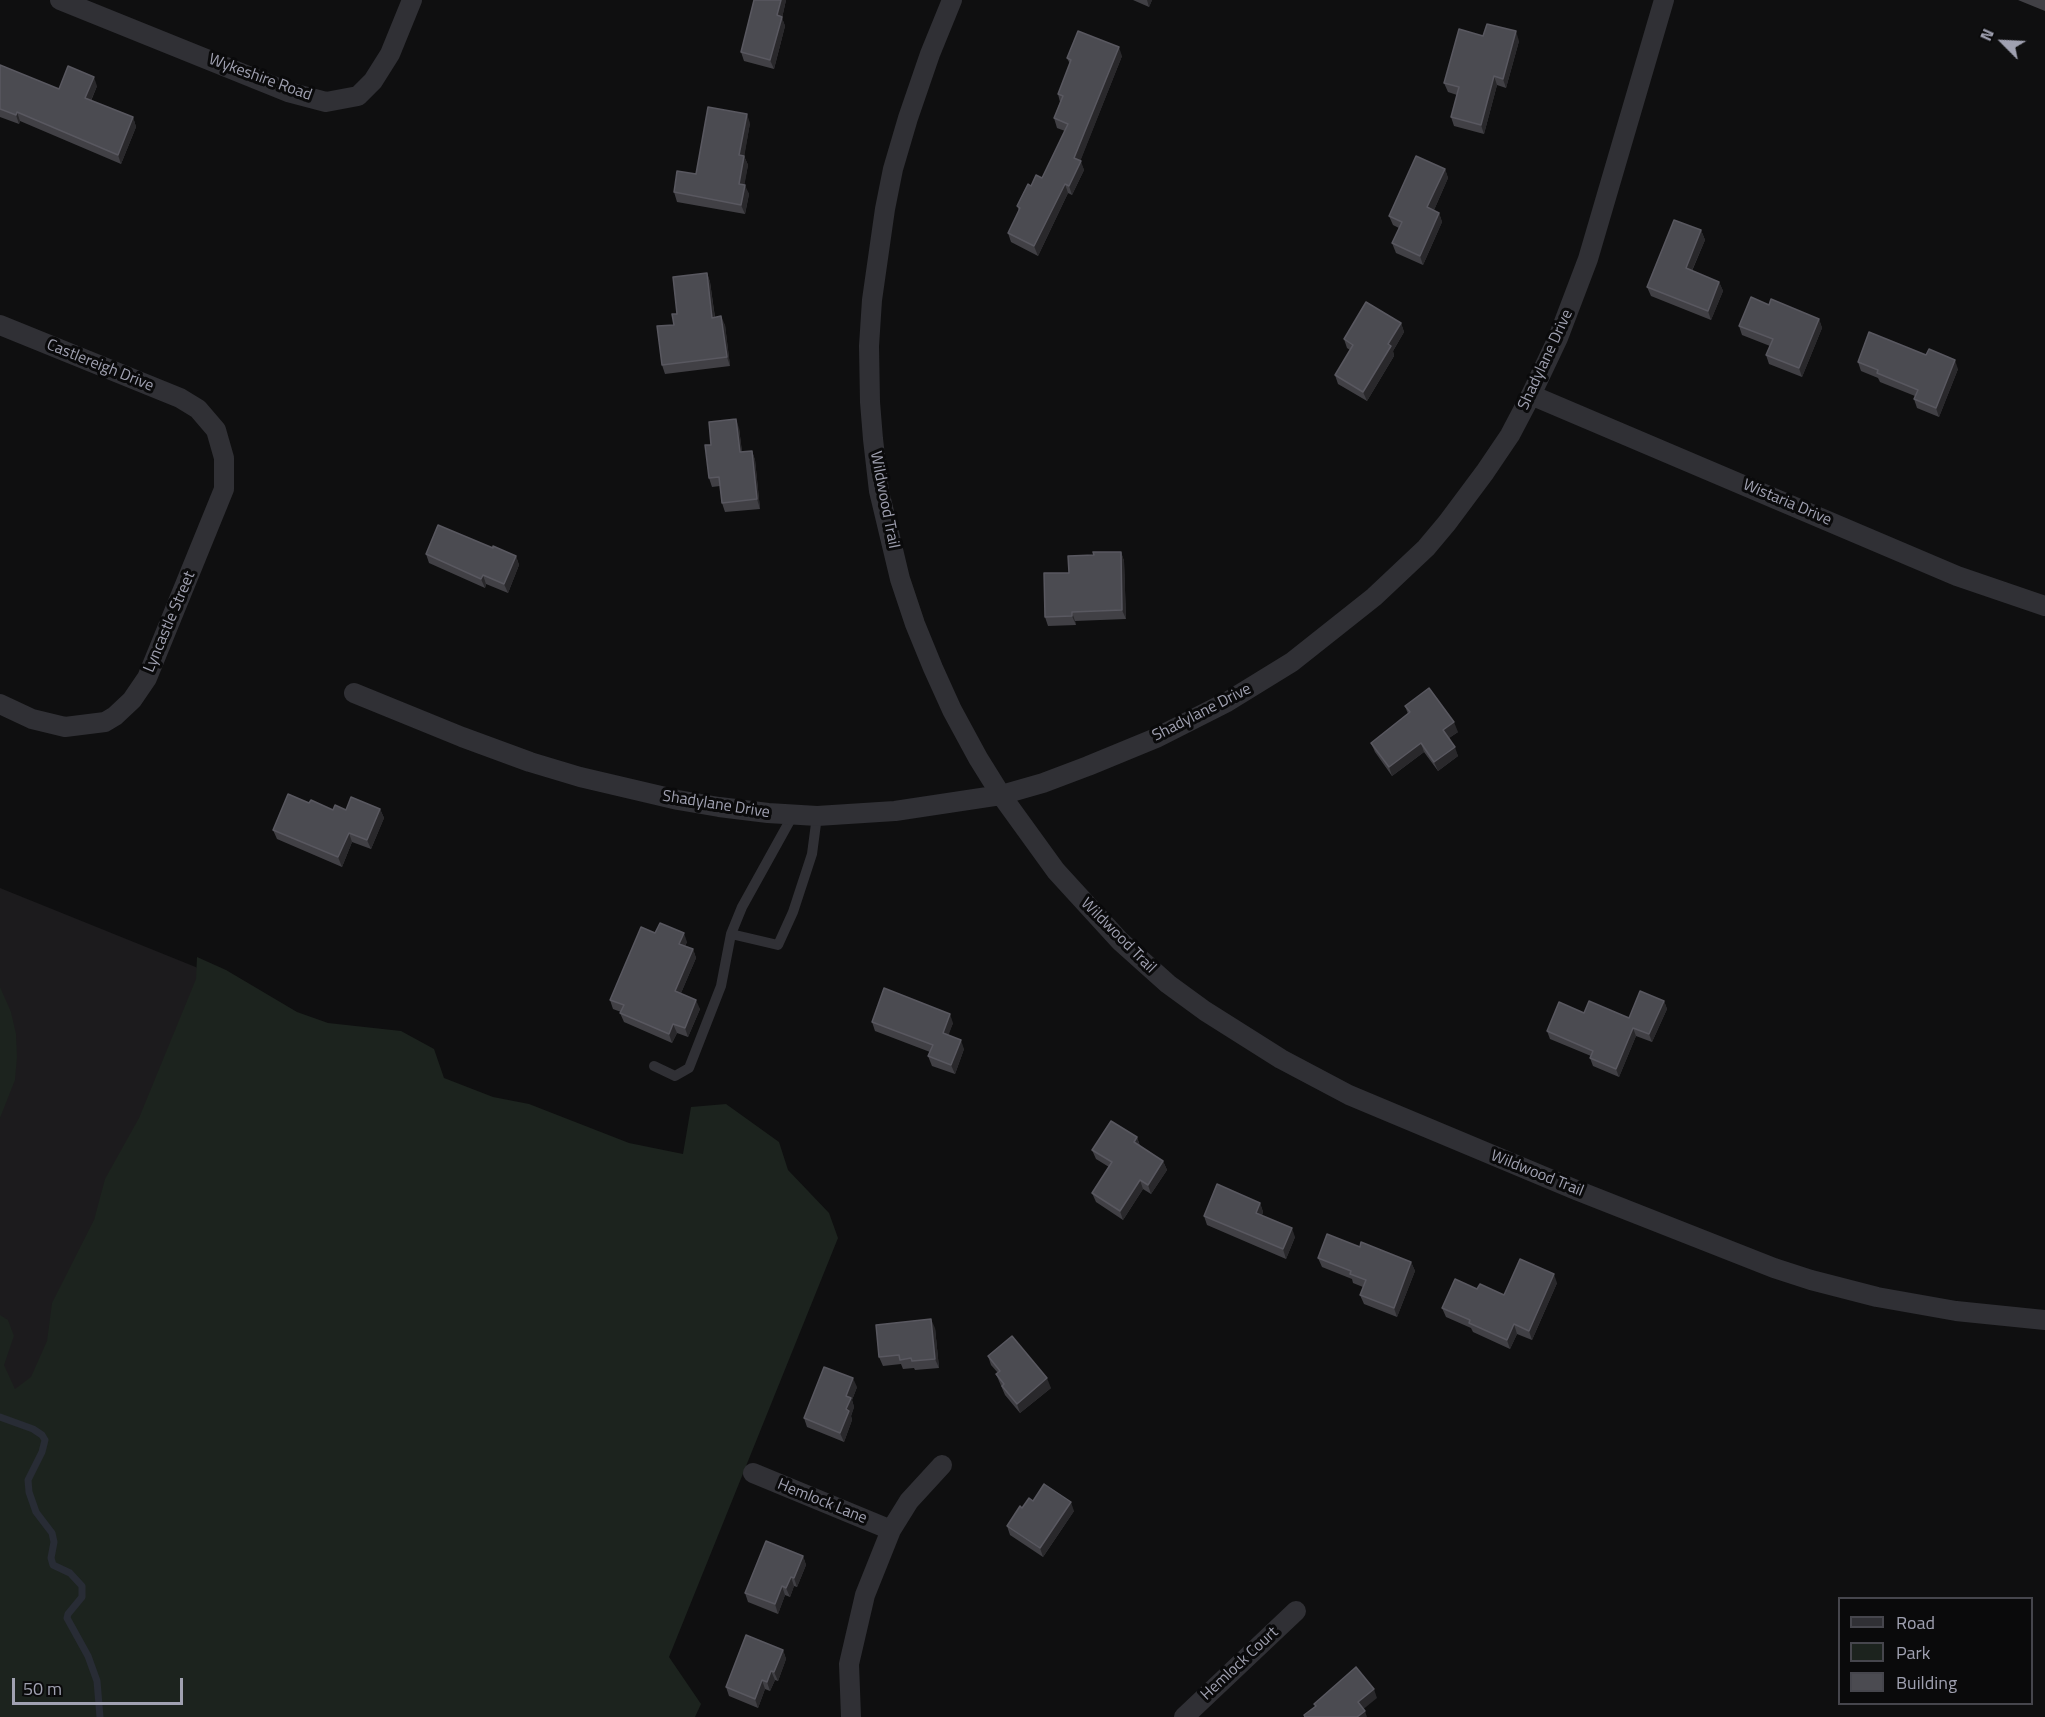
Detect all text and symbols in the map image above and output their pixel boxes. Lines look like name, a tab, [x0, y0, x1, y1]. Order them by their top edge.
north arrow	[1973, 12, 2033, 72]
text: N	[1973, 25, 2000, 45]
street label: Wykeshire Road	[206, 50, 314, 106]
street label: Shadylane Drive	[1514, 307, 1578, 413]
street label: Castlereigh Drive	[44, 336, 156, 396]
street label: Wildwood Trail	[865, 450, 903, 550]
street label: Wistaria Drive	[1740, 476, 1834, 530]
street label: Lyncastle Street	[140, 569, 200, 675]
street label: Shadylane Drive	[1149, 680, 1255, 746]
street label: Shadylane Drive	[661, 787, 771, 823]
street label: Wildwood Trail	[1076, 894, 1160, 978]
street label: Wildwood Trail	[1488, 1147, 1586, 1201]
street label: Hemlock Lane	[774, 1475, 870, 1529]
legend	[1838, 1597, 2033, 1705]
text: Road	[1896, 1609, 1935, 1636]
street label: Hemlock Court	[1197, 1623, 1283, 1705]
text: Park	[1896, 1639, 1930, 1666]
scale bar	[15, 1666, 186, 1704]
text: Building	[1896, 1669, 1957, 1696]
text: 50 m	[23, 1675, 62, 1702]

